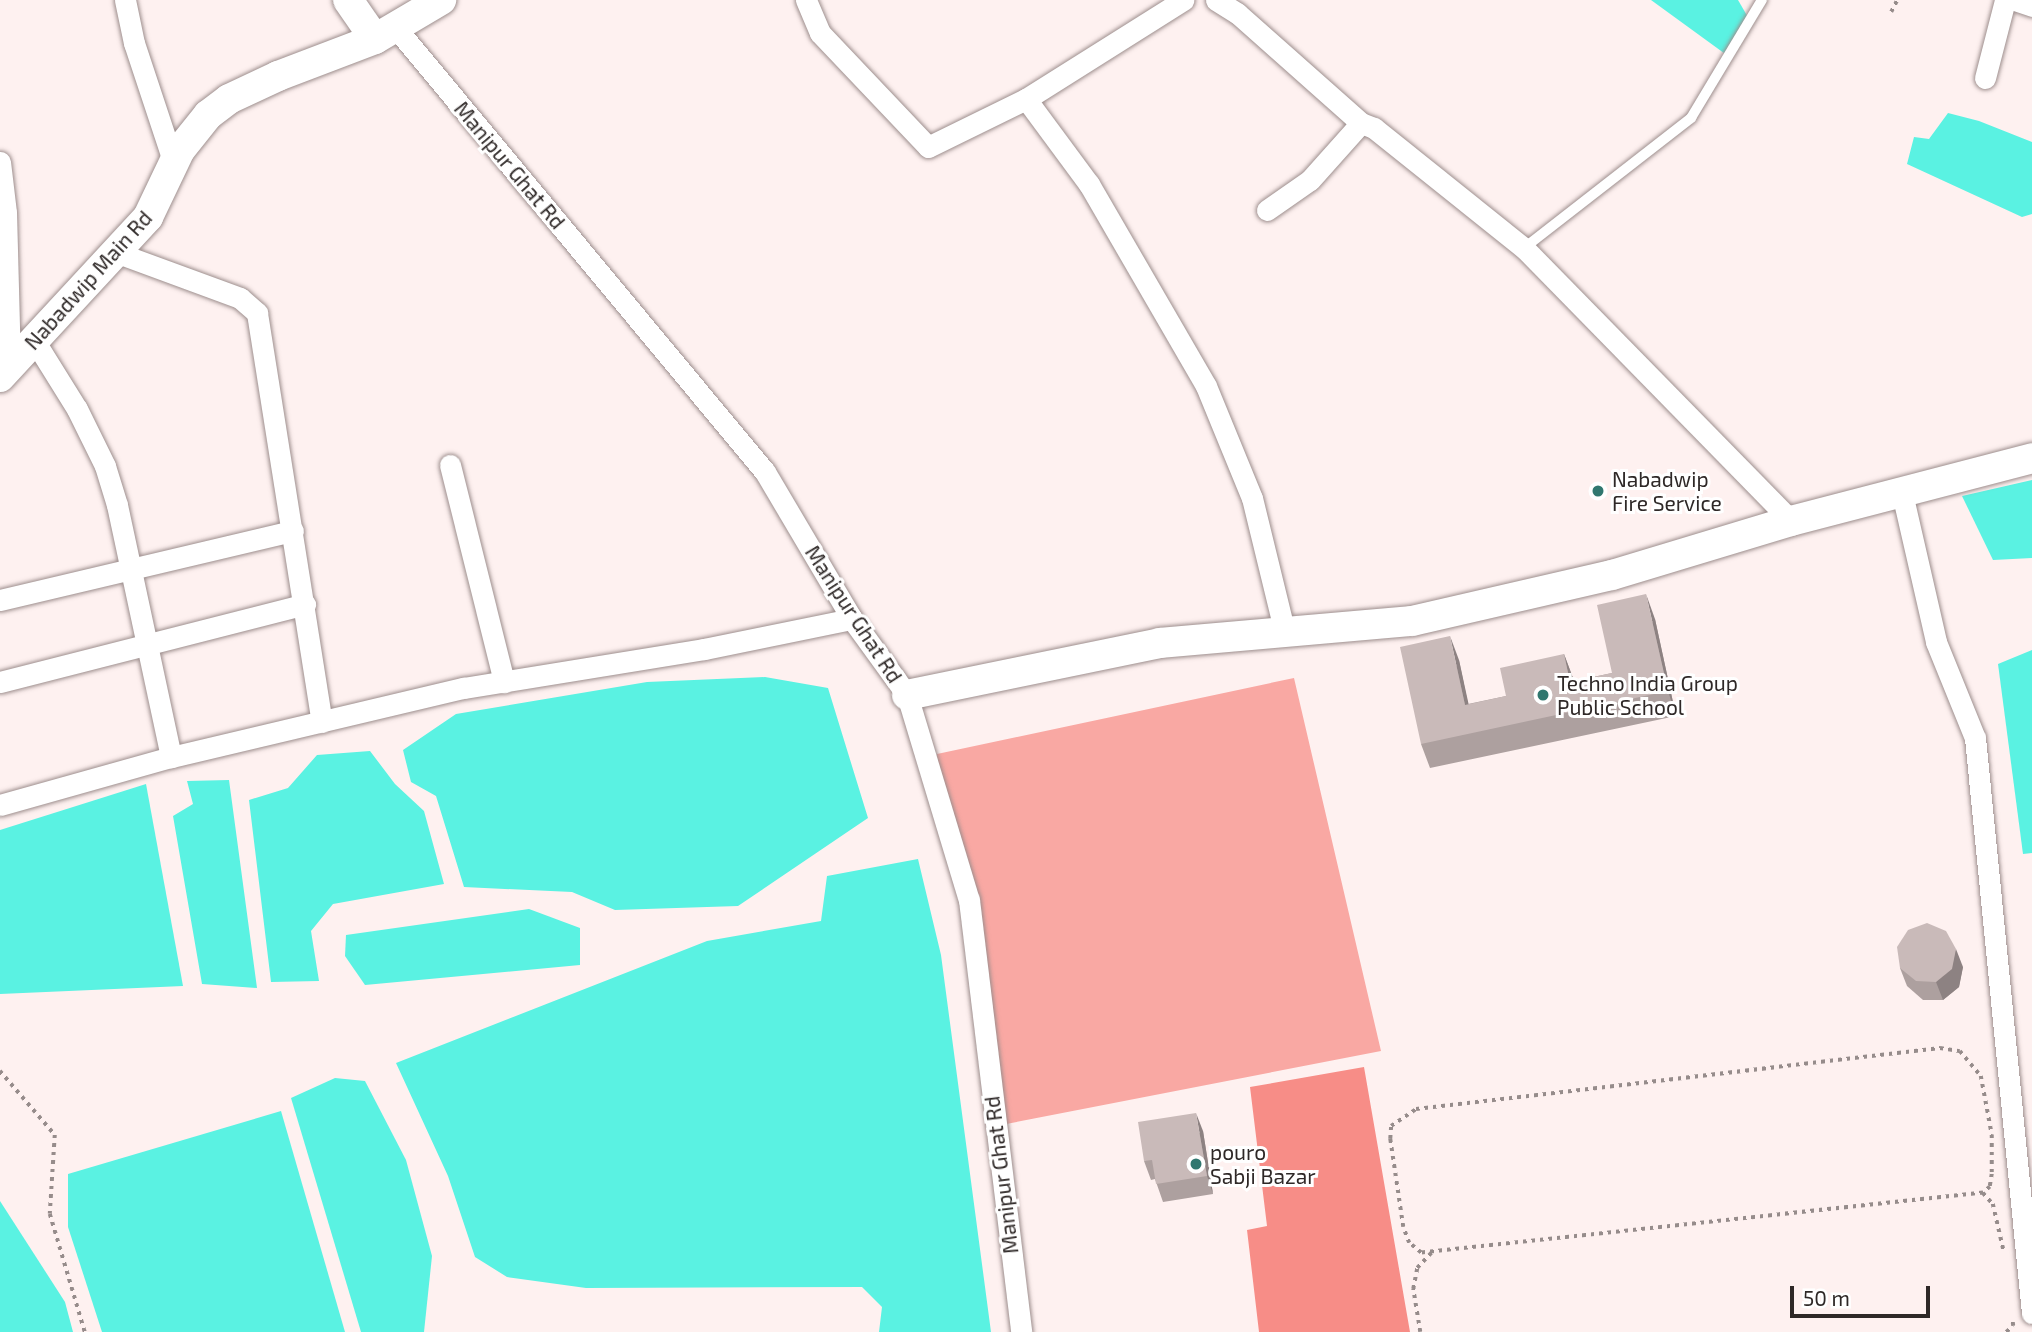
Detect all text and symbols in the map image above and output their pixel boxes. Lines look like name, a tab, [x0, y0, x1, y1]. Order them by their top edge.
street label: Manipur Ghat Rd	[449, 96, 571, 234]
street label: Nabadwip Main Rd	[19, 205, 157, 355]
place label: Nabadwip Fire Service	[1612, 466, 1722, 516]
marker: Nabadwip Fire Service	[1590, 483, 1606, 499]
street label: Manipur Ghat Rd	[800, 540, 908, 688]
place label: Techno India Group Public School	[1557, 670, 1738, 720]
marker: Techno India Group Public School	[1535, 687, 1551, 703]
street label: Manipur Ghat Rd	[979, 1094, 1023, 1256]
place label: pouro Sabji Bazar	[1210, 1139, 1316, 1189]
marker: pouro Sabji Bazar	[1188, 1156, 1204, 1172]
scale bar	[1794, 1272, 1934, 1316]
text: 50 m	[1803, 1285, 1850, 1310]

